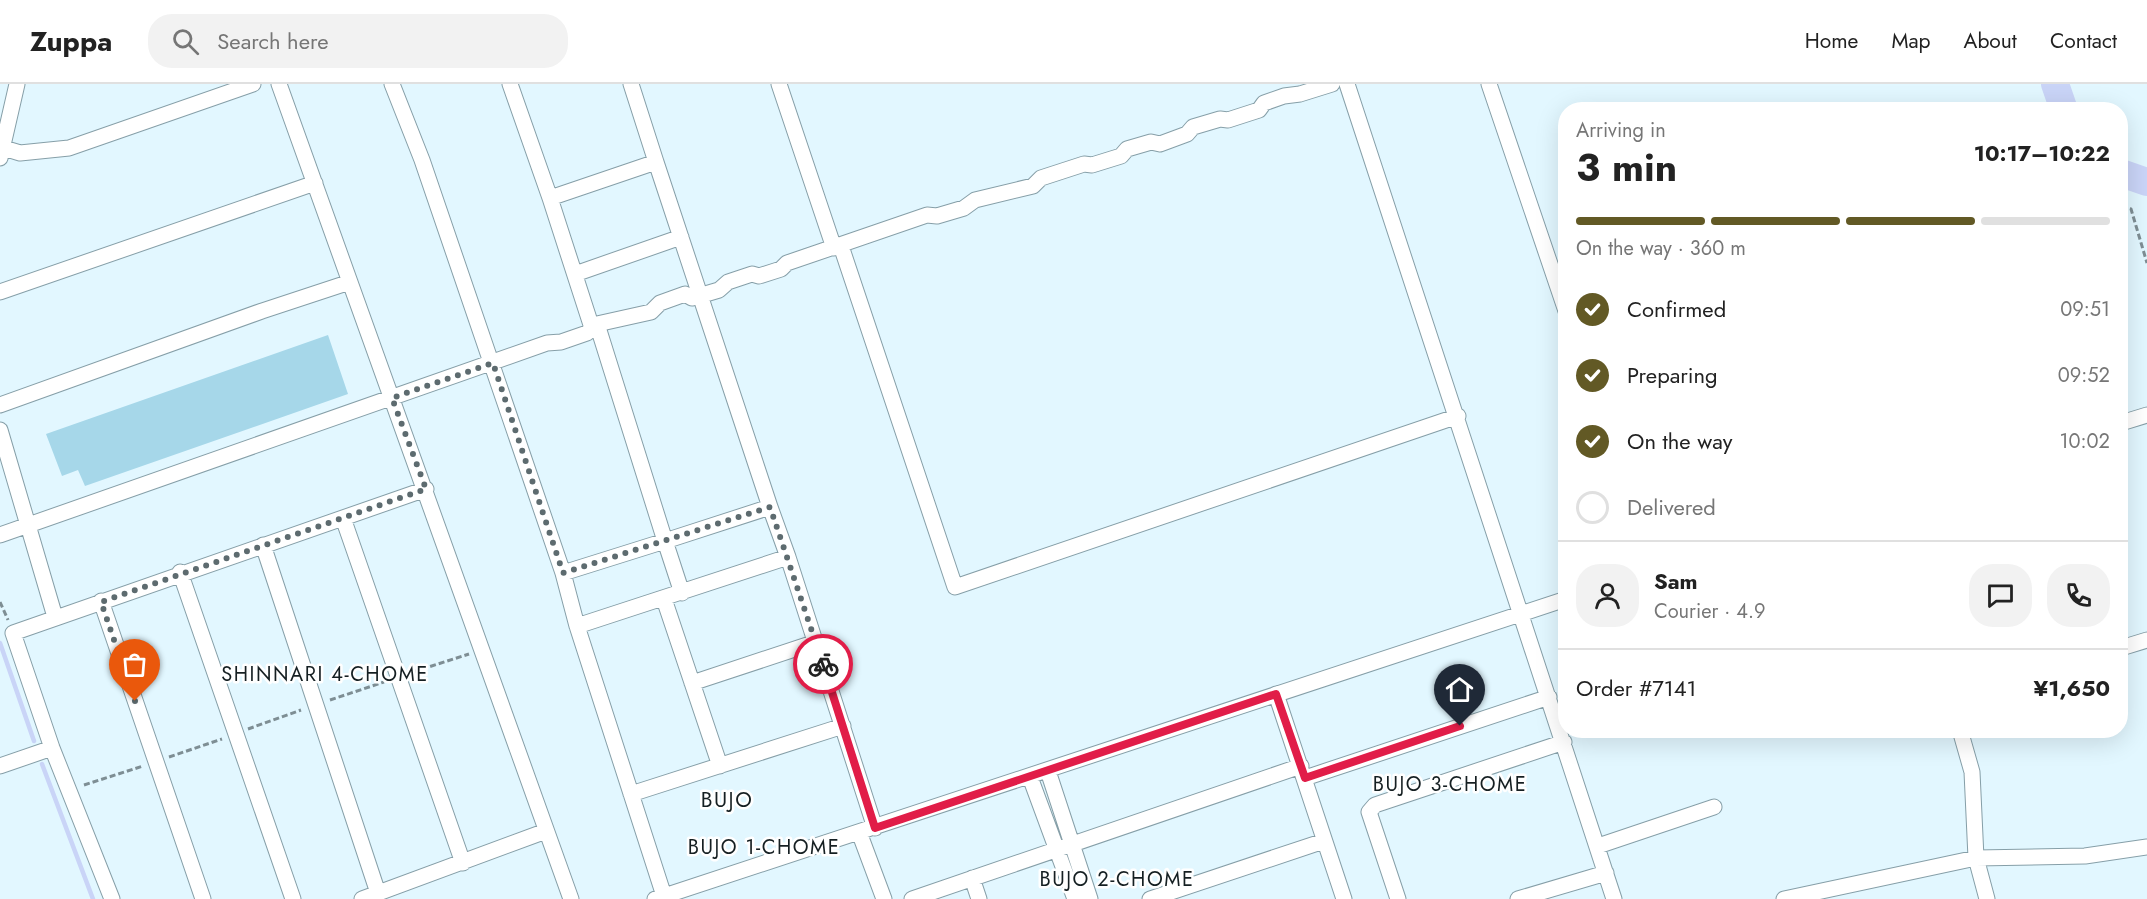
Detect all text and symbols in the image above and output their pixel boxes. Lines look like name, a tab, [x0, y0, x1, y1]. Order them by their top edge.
search box	[148, 14, 568, 68]
text: Zuppa	[30, 21, 112, 62]
icon: search	[169, 25, 202, 58]
text: Search here	[217, 25, 329, 57]
text: Home	[1805, 26, 1858, 56]
text: Map	[1891, 26, 1931, 56]
text: About	[1964, 26, 2017, 56]
text: Contact	[2050, 26, 2117, 56]
text: Arriving in	[1576, 116, 1666, 145]
text: 10:17–10:22	[1974, 137, 2110, 169]
text: 3 min	[1576, 139, 1677, 196]
text: On the way · 360 m	[1576, 234, 1746, 263]
icon: check	[1576, 293, 1609, 326]
text: Confirmed	[1627, 293, 1726, 325]
text: 09:51	[2060, 295, 2110, 324]
icon: check	[1576, 359, 1609, 392]
text: Preparing	[1627, 359, 1718, 391]
text: 09:52	[2058, 361, 2110, 390]
icon: check	[1576, 425, 1609, 458]
text: On the way	[1627, 425, 1732, 457]
text: 10:02	[2060, 427, 2110, 456]
text: Delivered	[1627, 491, 1716, 523]
button: person	[1576, 564, 1639, 627]
button: chat	[1969, 564, 2032, 627]
button: phone	[2047, 564, 2110, 627]
text: Sam	[1654, 565, 1698, 597]
text: Courier · 4.9	[1654, 597, 1766, 626]
courier	[793, 634, 853, 694]
pin	[109, 639, 160, 701]
icon: bag	[118, 648, 151, 681]
icon: bike	[807, 648, 840, 681]
district label: SHINNARI 4-CHOME	[221, 660, 429, 689]
pin	[1434, 664, 1485, 726]
text: Order #7141	[1576, 672, 1696, 704]
text: ¥1,650	[2033, 672, 2110, 704]
icon: home	[1443, 673, 1476, 706]
district label: BUJO 3-CHOME	[1373, 770, 1527, 799]
district label: BUJO	[701, 785, 753, 815]
district label: BUJO 1-CHOME	[688, 833, 840, 862]
district label: BUJO 2-CHOME	[1040, 865, 1194, 894]

